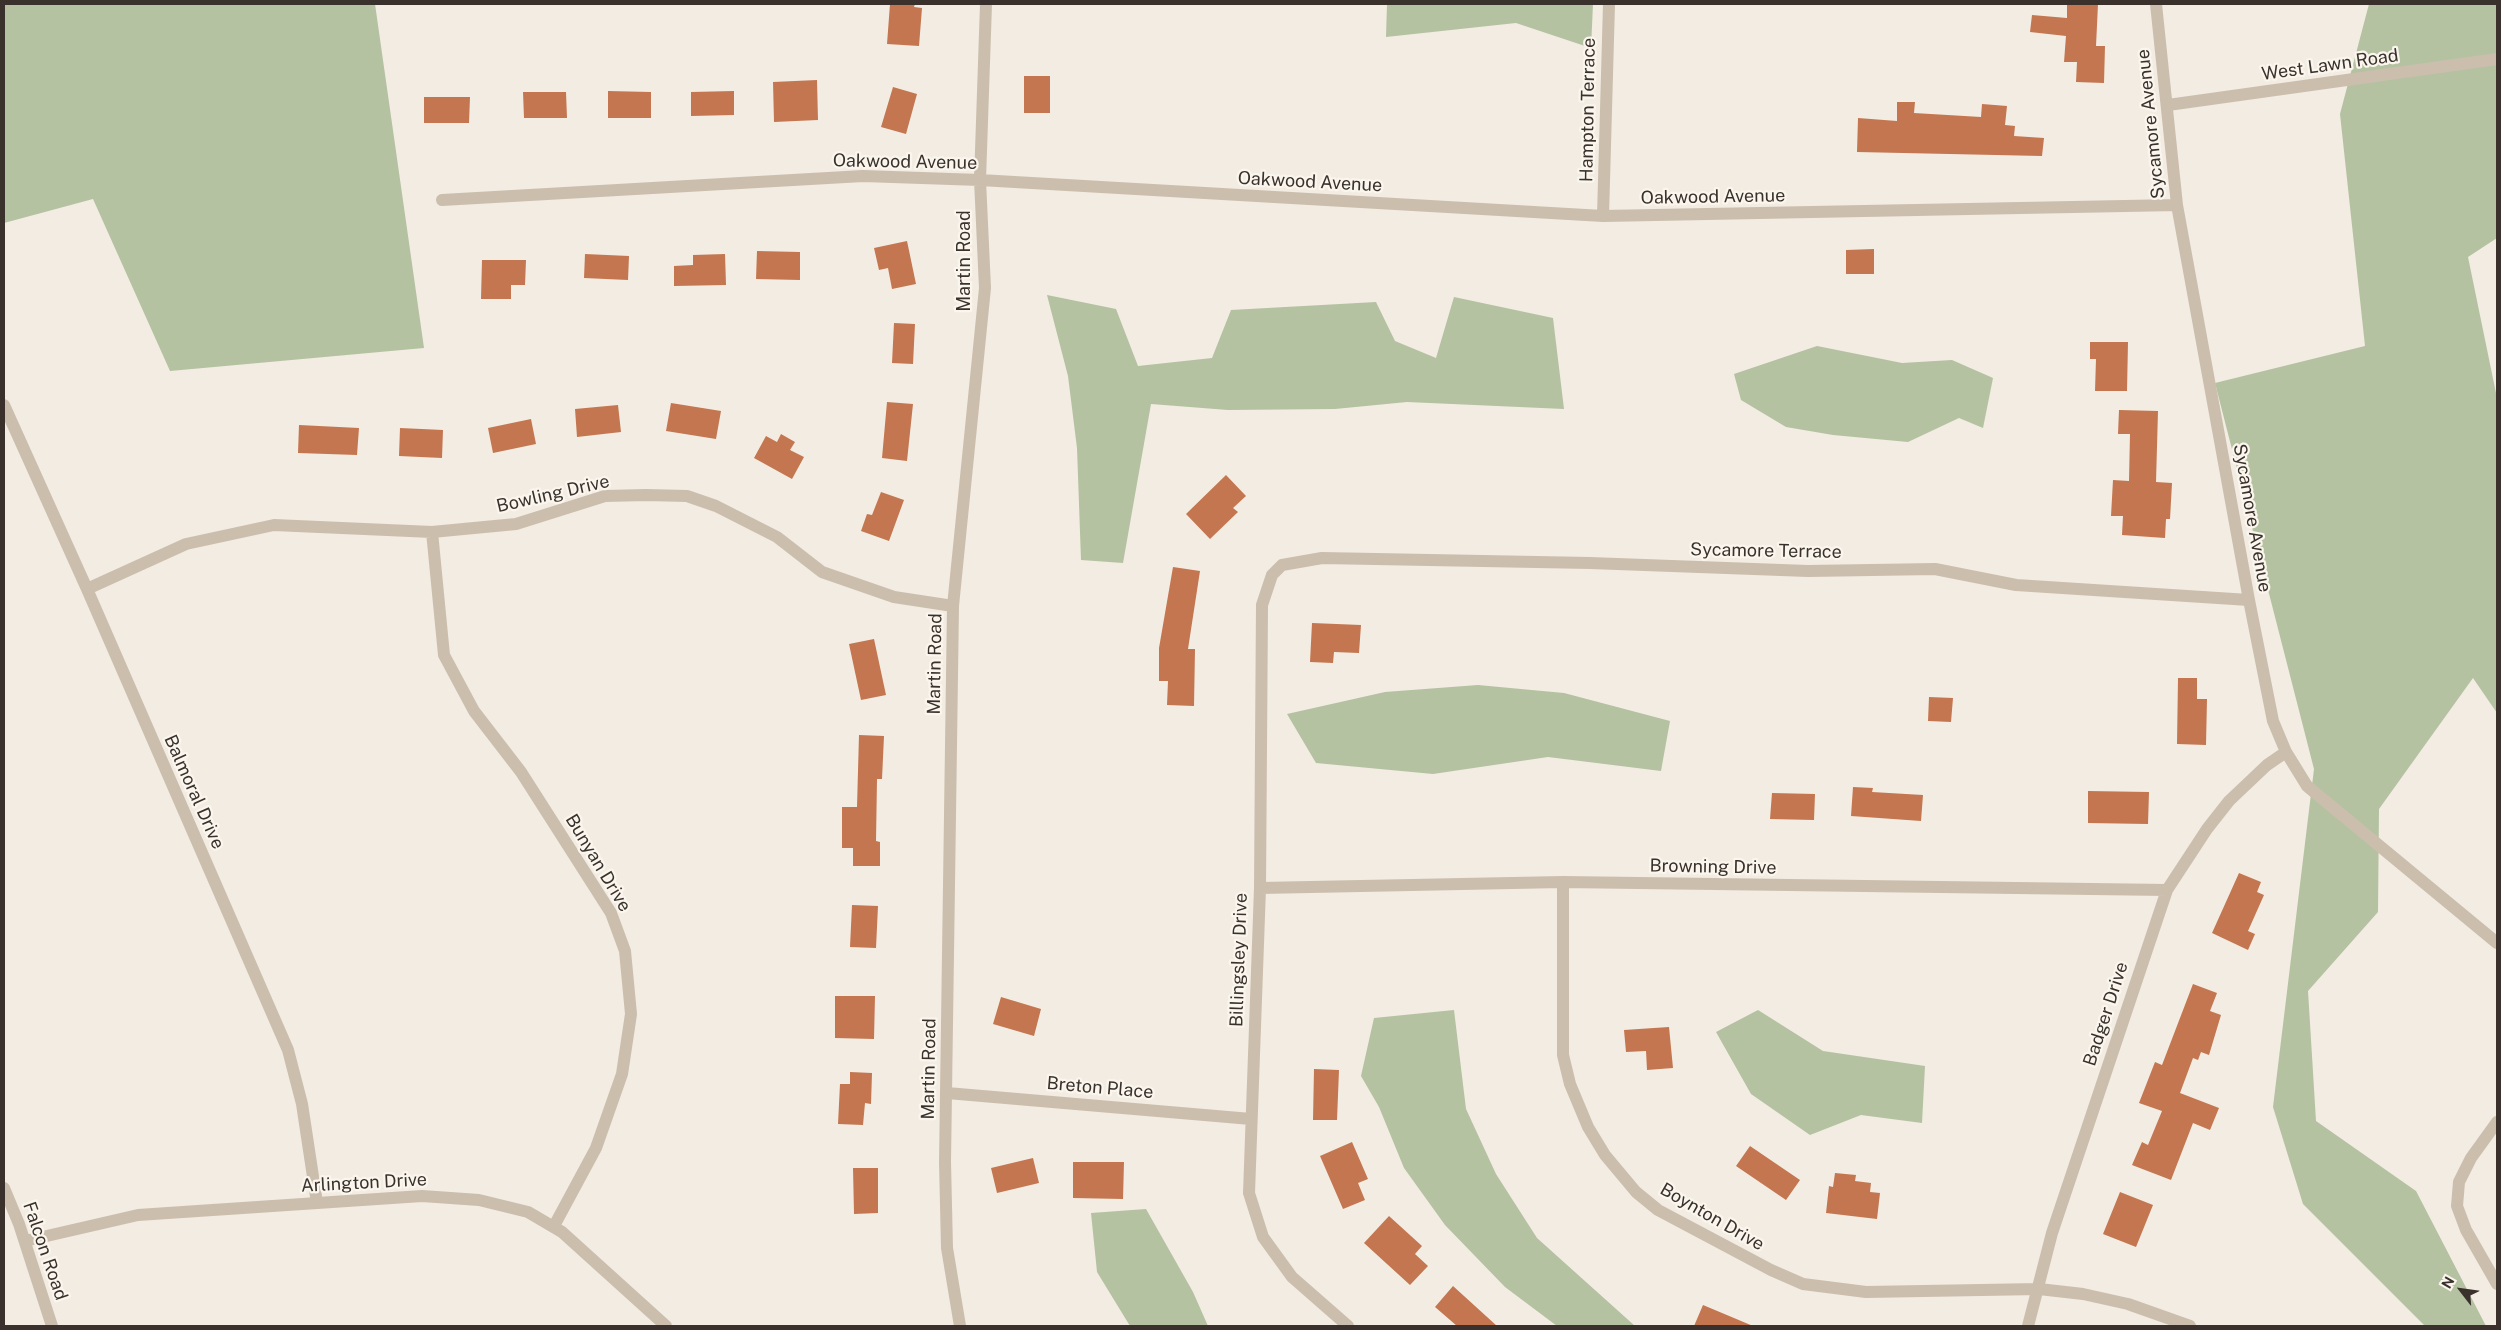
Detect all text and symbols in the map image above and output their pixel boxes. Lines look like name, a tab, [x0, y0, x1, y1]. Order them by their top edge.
street label: Hampton Terrace	[1576, 38, 1600, 182]
street label: West Lawn Road	[2260, 45, 2400, 85]
street label: Sycamore Avenue	[2132, 48, 2170, 200]
street label: Oakwood Avenue	[833, 150, 977, 174]
street label: Oakwood Avenue	[1237, 167, 1383, 197]
street label: Oakwood Avenue	[1641, 185, 1785, 209]
street label: Martin Road	[953, 210, 975, 312]
street label: Sycamore Avenue	[2228, 442, 2276, 594]
street label: Bowling Drive	[494, 471, 612, 517]
street label: Sycamore Terrace	[1690, 539, 1842, 563]
street label: Martin Road	[923, 613, 947, 715]
street label: Balmoral Drive	[159, 732, 229, 852]
street label: Bunyan Drive	[560, 810, 636, 916]
street label: Browning Drive	[1649, 855, 1777, 879]
street label: Billingsley Drive	[1226, 893, 1252, 1027]
street label: Badger Drive	[2079, 959, 2133, 1069]
street label: Martin Road	[917, 1018, 941, 1120]
street label: Breton Place	[1046, 1073, 1154, 1103]
street label: Arlington Drive	[300, 1169, 428, 1197]
street label: Boynton Drive	[1656, 1179, 1768, 1255]
street label: Falcon Road	[18, 1199, 72, 1303]
north arrow	[2436, 1265, 2486, 1315]
text: N	[2438, 1274, 2458, 1291]

